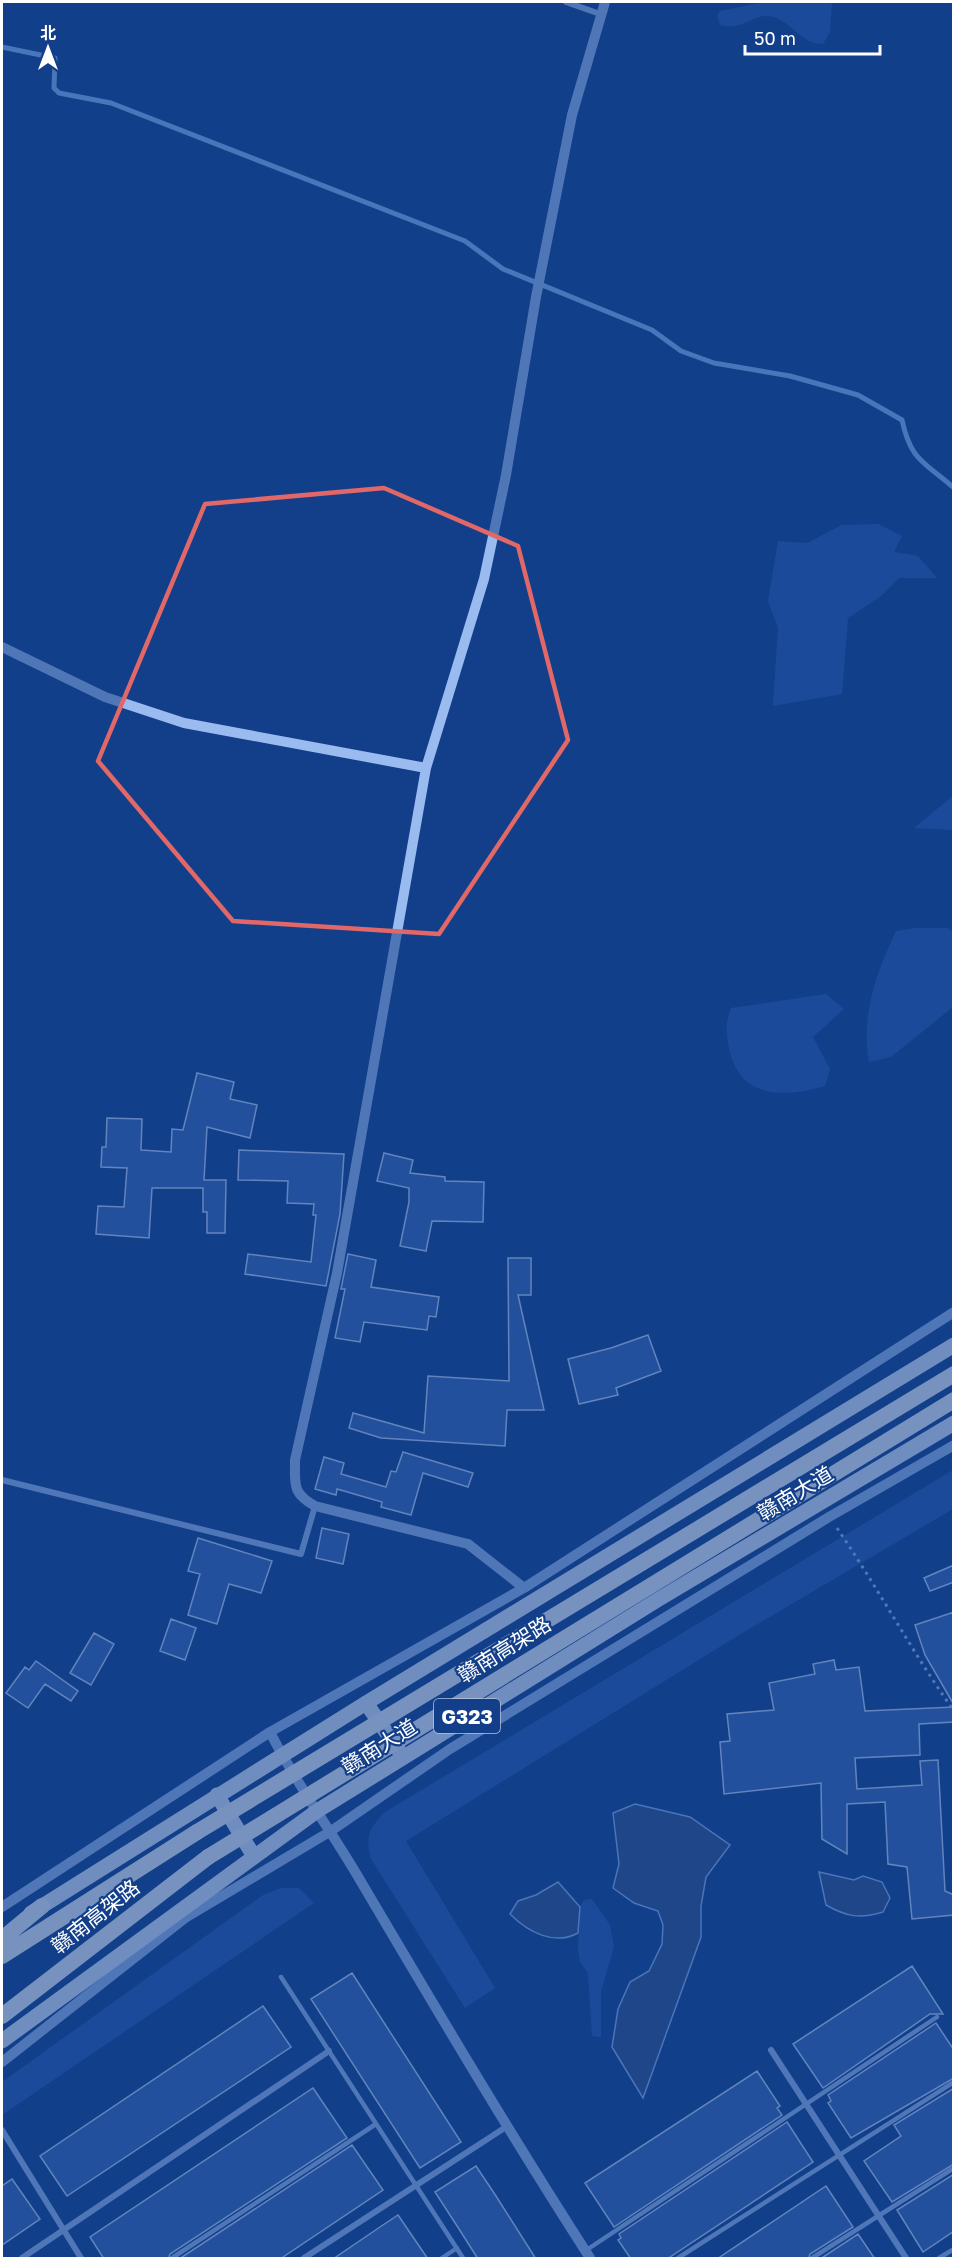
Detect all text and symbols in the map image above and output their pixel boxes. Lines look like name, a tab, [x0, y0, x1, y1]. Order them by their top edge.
north arrow	[18, 18, 78, 78]
scale bar	[745, 18, 880, 56]
text: 北	[40, 23, 56, 43]
text: 50 m	[754, 27, 796, 49]
street label: 赣南大道	[752, 1460, 838, 1526]
street label: 赣南高架路	[453, 1610, 555, 1688]
road number: G323	[434, 1699, 500, 1733]
street label: 赣南大道	[336, 1713, 422, 1779]
street label: 赣南高架路	[46, 1873, 144, 1959]

